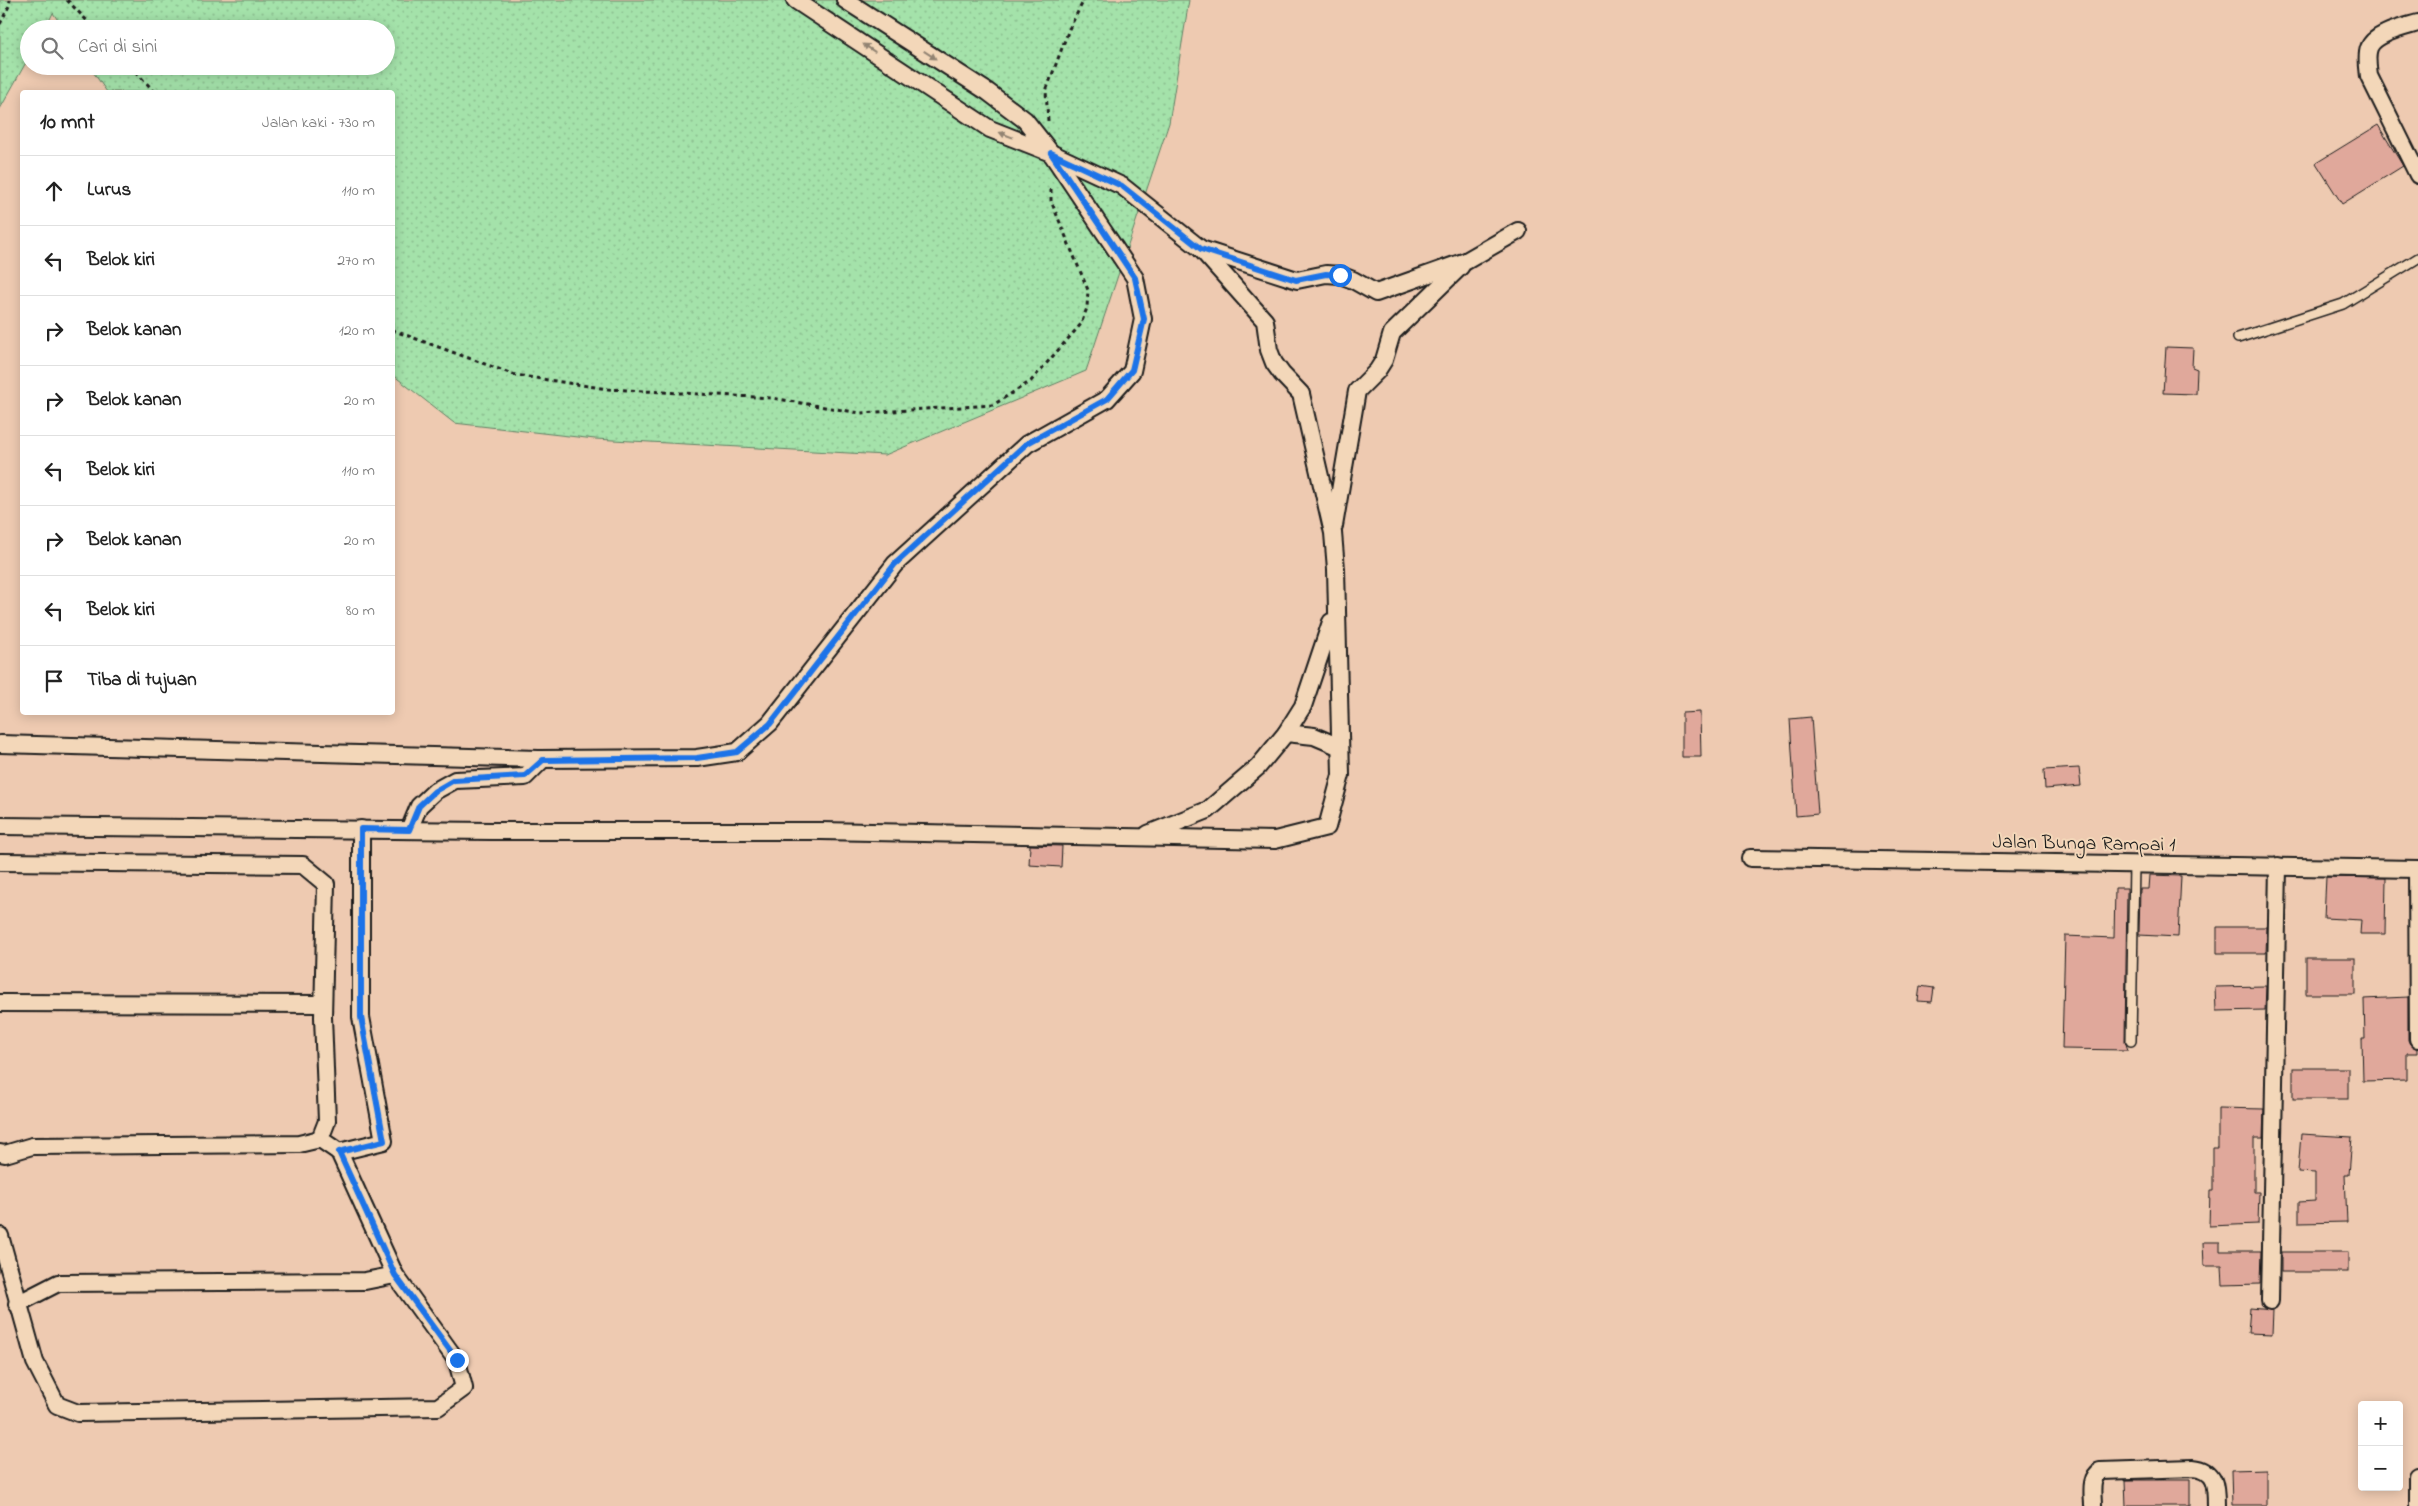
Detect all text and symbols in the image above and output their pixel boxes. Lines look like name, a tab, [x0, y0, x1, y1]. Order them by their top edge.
search box	[20, 20, 395, 75]
icon: search	[38, 34, 66, 62]
text: Cari di sini	[78, 34, 157, 61]
one-way arrow	[862, 43, 876, 53]
one-way arrow	[924, 50, 937, 60]
text: 10 mnt	[40, 108, 95, 138]
text: Jalan kaki · 730 m	[262, 111, 375, 135]
one-way arrow	[998, 131, 1013, 138]
icon: ahead	[40, 177, 68, 205]
text: Lurus	[87, 177, 131, 204]
text: 110 m	[341, 179, 375, 203]
icon: left	[40, 247, 68, 275]
text: Belok kiri	[87, 247, 155, 274]
text: 270 m	[337, 249, 375, 273]
route start	[1329, 264, 1352, 287]
icon: right	[40, 317, 68, 345]
text: Belok kanan	[87, 317, 181, 344]
text: 120 m	[339, 319, 375, 343]
icon: right	[40, 387, 68, 415]
text: Belok kanan	[87, 387, 181, 414]
text: 20 m	[344, 389, 375, 413]
icon: left	[40, 457, 68, 485]
text: Belok kiri	[87, 457, 155, 484]
text: 110 m	[341, 459, 375, 483]
icon: right	[40, 527, 68, 555]
text: Belok kanan	[87, 527, 181, 554]
text: 20 m	[344, 529, 375, 553]
icon: left	[40, 597, 68, 625]
text: Belok kiri	[87, 597, 155, 624]
text: 80 m	[346, 599, 375, 623]
icon: arrive	[40, 667, 68, 695]
text: Tiba di tujuan	[87, 667, 197, 694]
street label: Jalan Bunga Rampai 1	[1992, 828, 2176, 862]
route end	[446, 1349, 469, 1372]
map controls	[2358, 1401, 2403, 1491]
button: +	[2358, 1401, 2403, 1446]
button: −	[2358, 1446, 2403, 1491]

